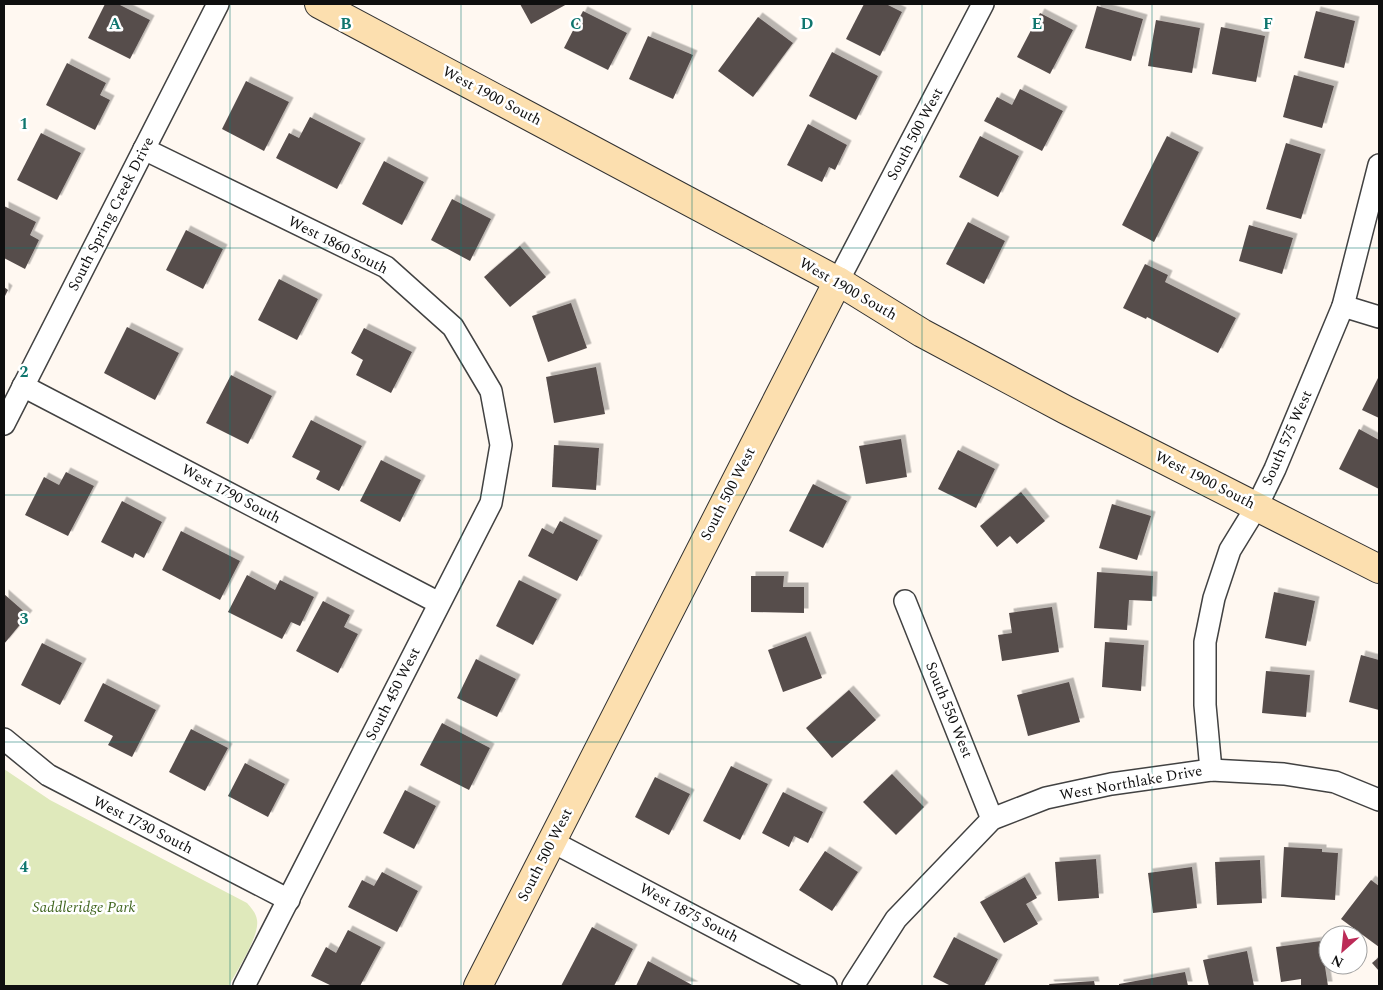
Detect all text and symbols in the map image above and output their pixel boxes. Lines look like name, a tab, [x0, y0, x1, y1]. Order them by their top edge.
text: A	[109, 12, 122, 36]
text: B	[340, 12, 352, 36]
text: C	[570, 12, 582, 36]
text: D	[801, 12, 814, 36]
text: E	[1032, 12, 1042, 36]
text: F	[1263, 12, 1273, 36]
street label: West 1900 South	[438, 60, 546, 132]
street label: South 500 West	[881, 84, 949, 184]
text: 1	[20, 112, 28, 136]
street label: South Spring Creek Drive	[62, 133, 160, 295]
street label: West 1860 South	[284, 210, 392, 280]
street label: West 1900 South	[795, 252, 901, 327]
text: 2	[20, 360, 29, 384]
street label: South 575 West	[1256, 387, 1318, 489]
street label: South 500 West	[695, 443, 761, 545]
street label: West 1900 South	[1151, 445, 1259, 515]
street label: West 1790 South	[177, 458, 285, 530]
text: 3	[20, 607, 29, 631]
street label: South 450 West	[360, 643, 426, 745]
street label: South 550 West	[919, 658, 979, 762]
street label: West Northlake Drive	[1058, 759, 1204, 807]
street label: West 1730 South	[89, 790, 197, 860]
street label: South 500 West	[512, 804, 578, 906]
text: 4	[20, 855, 29, 879]
street label: West 1875 South	[635, 877, 743, 949]
park label: Saddleridge Park	[32, 896, 136, 919]
north arrow	[1318, 925, 1368, 975]
text: N	[1327, 949, 1347, 973]

